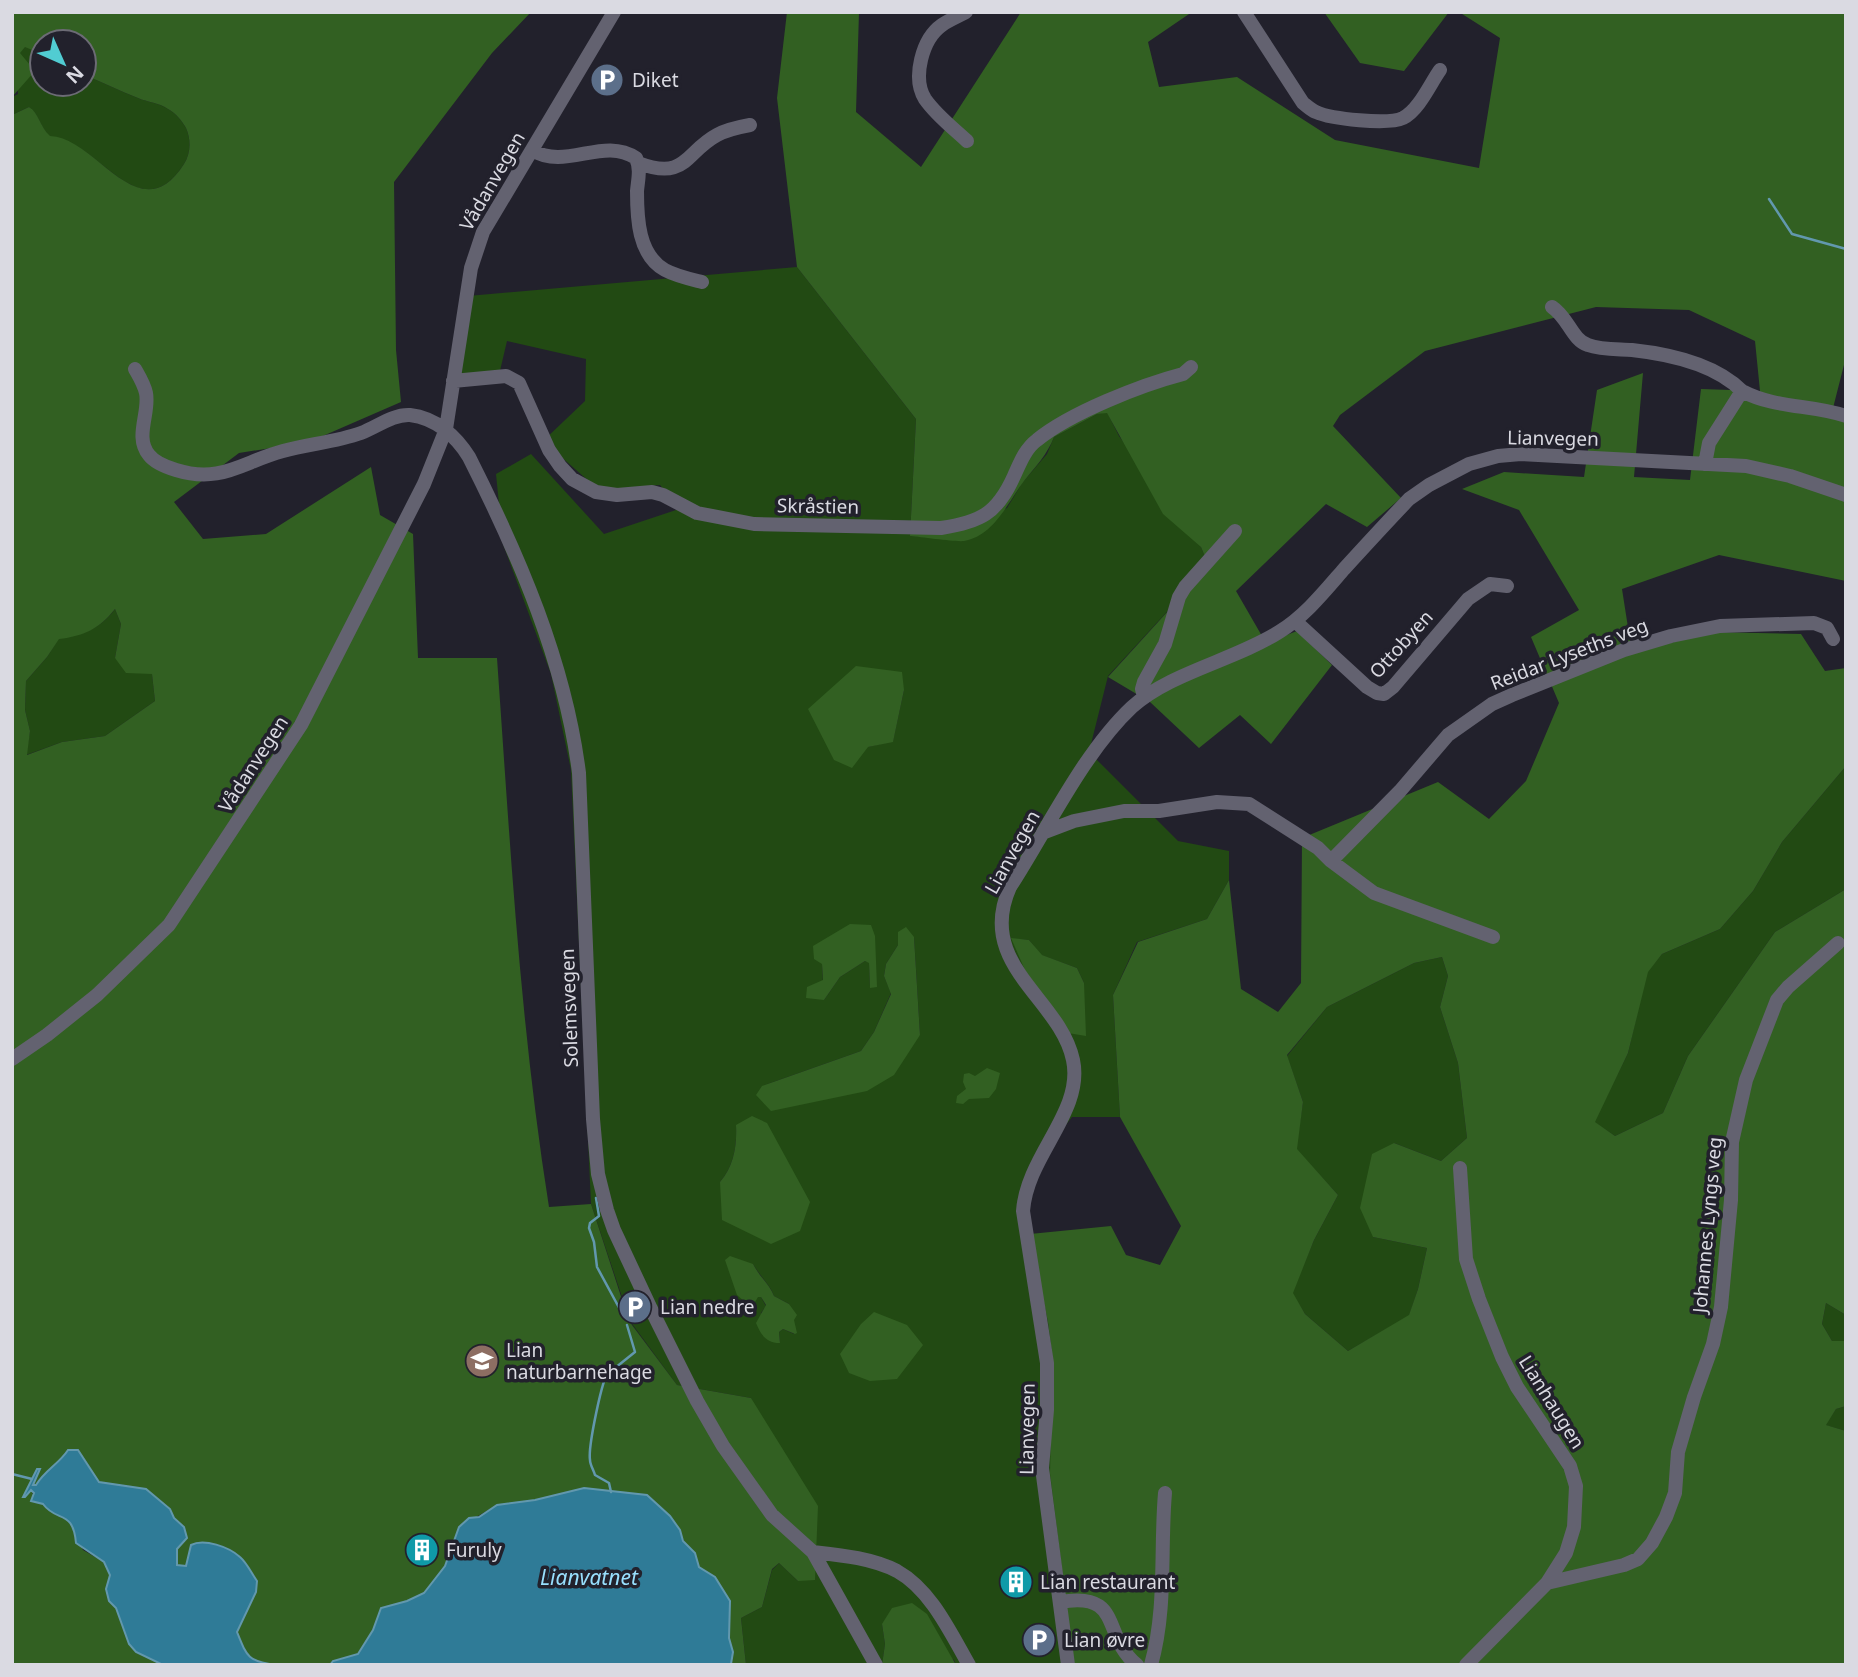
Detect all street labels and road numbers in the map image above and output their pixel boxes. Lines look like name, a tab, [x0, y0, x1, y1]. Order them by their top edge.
street label: Vådanvegen	[453, 127, 531, 235]
street label: Lianvegen	[1507, 424, 1599, 452]
street label: Skråstien	[777, 492, 859, 520]
street label: Ottobyen	[1363, 604, 1439, 684]
street label: Reidar Lyseths veg	[1487, 612, 1651, 696]
street label: Vådanvegen	[212, 711, 294, 817]
street label: Lianvegen	[978, 806, 1046, 898]
street label: Solemsvegen	[554, 948, 584, 1068]
street label: Johannes Lyngs veg	[1686, 1136, 1728, 1316]
street label: Lianhaugen	[1513, 1350, 1591, 1454]
street label: Lianvegen	[1013, 1383, 1041, 1475]

